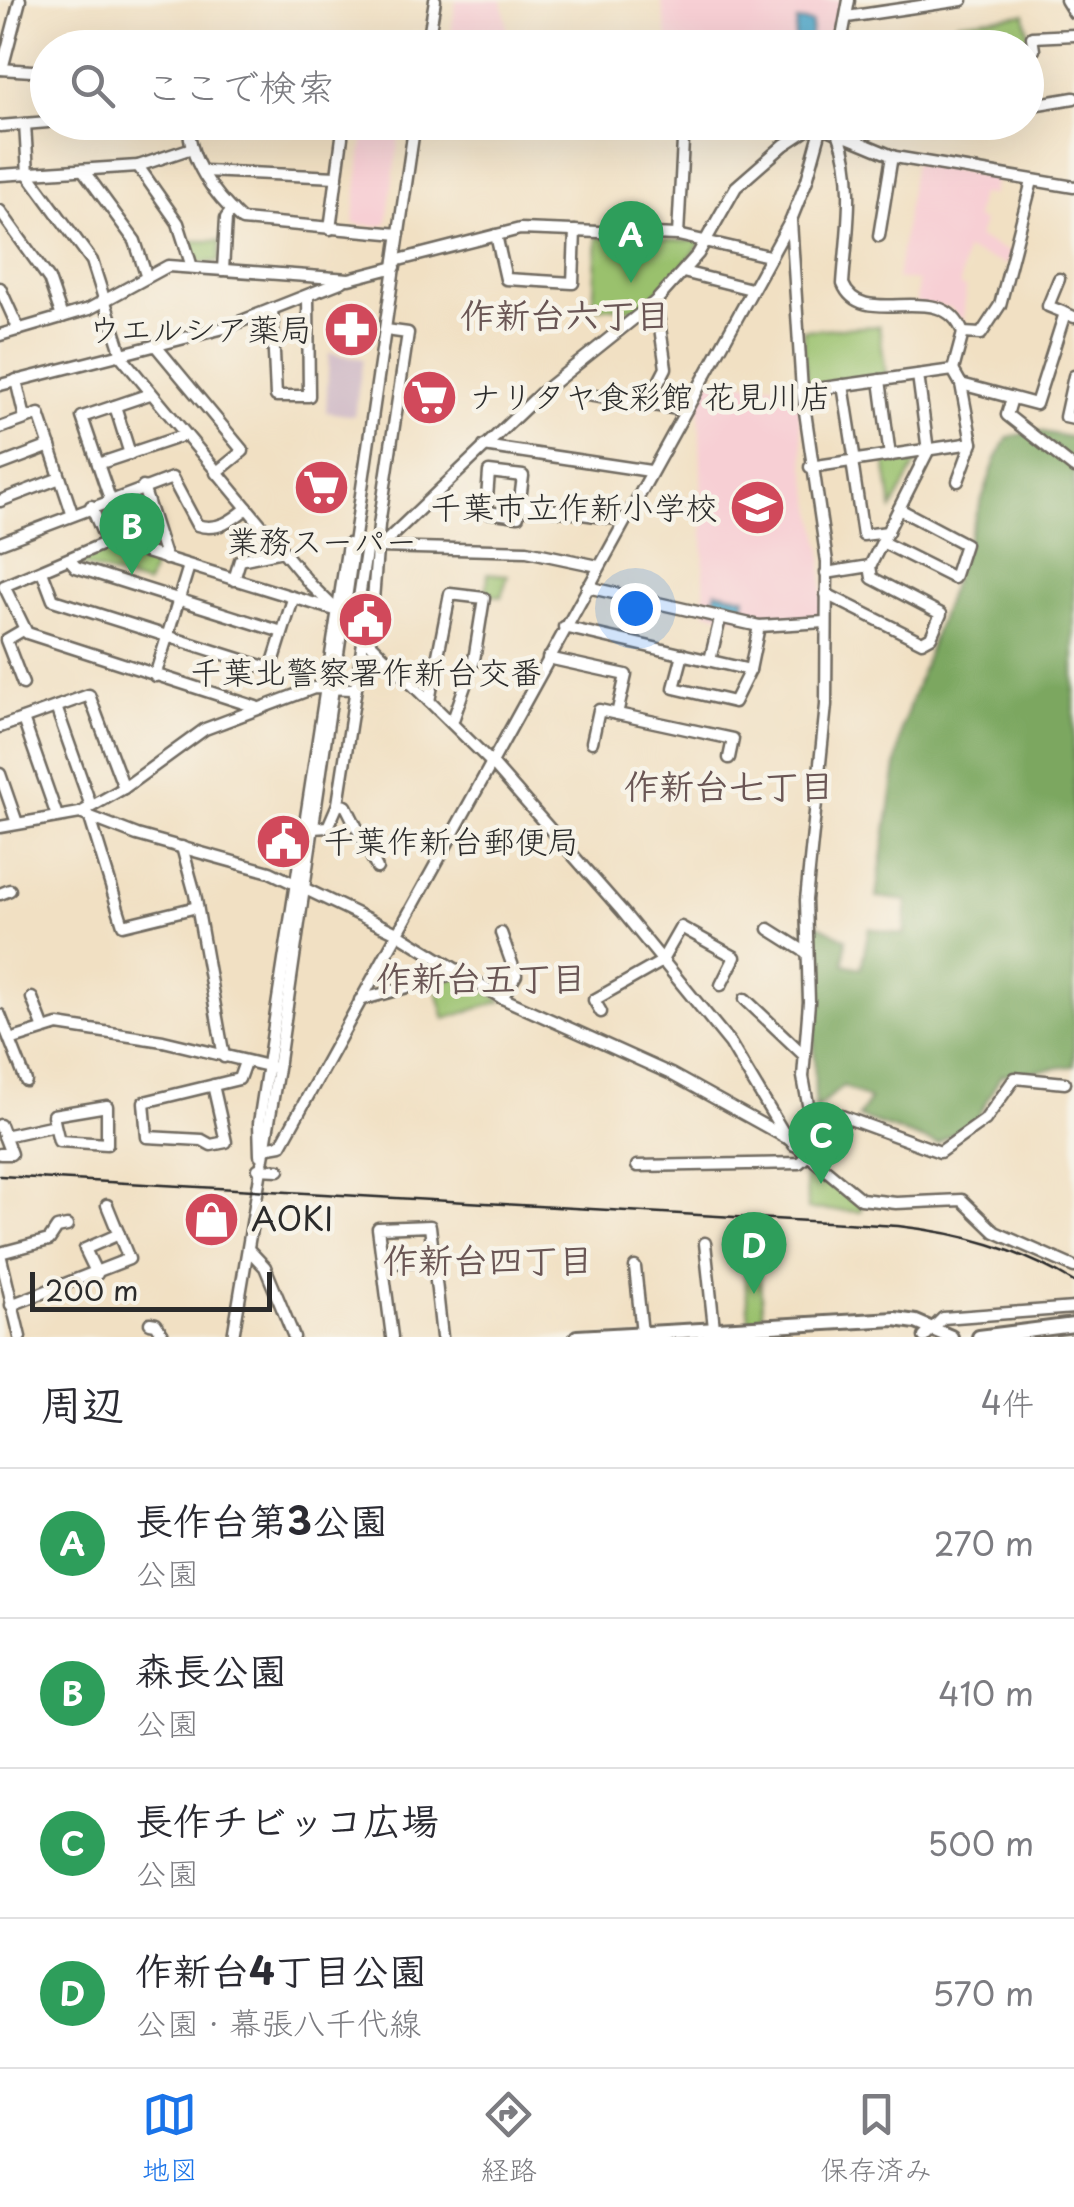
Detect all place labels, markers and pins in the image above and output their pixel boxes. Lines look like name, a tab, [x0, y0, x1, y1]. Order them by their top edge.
pin: A	[598, 200, 664, 283]
pharmacy icon: ウエルシア薬局	[321, 300, 381, 360]
place label: ウエルシア薬局	[88, 304, 312, 352]
supermarket icon: ナリタヤ食彩館 花見川店	[400, 367, 460, 427]
place label: ナリタヤ食彩館 花見川店	[469, 371, 831, 419]
supermarket icon: 業務スーパー	[292, 458, 352, 518]
school or university icon: 千葉市立作新小学校	[727, 478, 787, 538]
place label: 千葉市立作新小学校	[430, 482, 718, 530]
pin: B	[100, 492, 164, 575]
place label: 業務スーパー	[227, 516, 417, 564]
public building icon: 千葉北警察署作新台交番	[336, 589, 396, 649]
place label: 千葉北警察署作新台交番	[190, 647, 542, 695]
public building icon: 千葉作新台郵便局	[254, 812, 314, 872]
place label: 千葉作新台郵便局	[323, 816, 579, 864]
pin: C	[788, 1102, 854, 1184]
shop icon: AOKI	[182, 1190, 242, 1250]
place label: AOKI	[251, 1194, 333, 1242]
pin: D	[722, 1212, 786, 1294]

